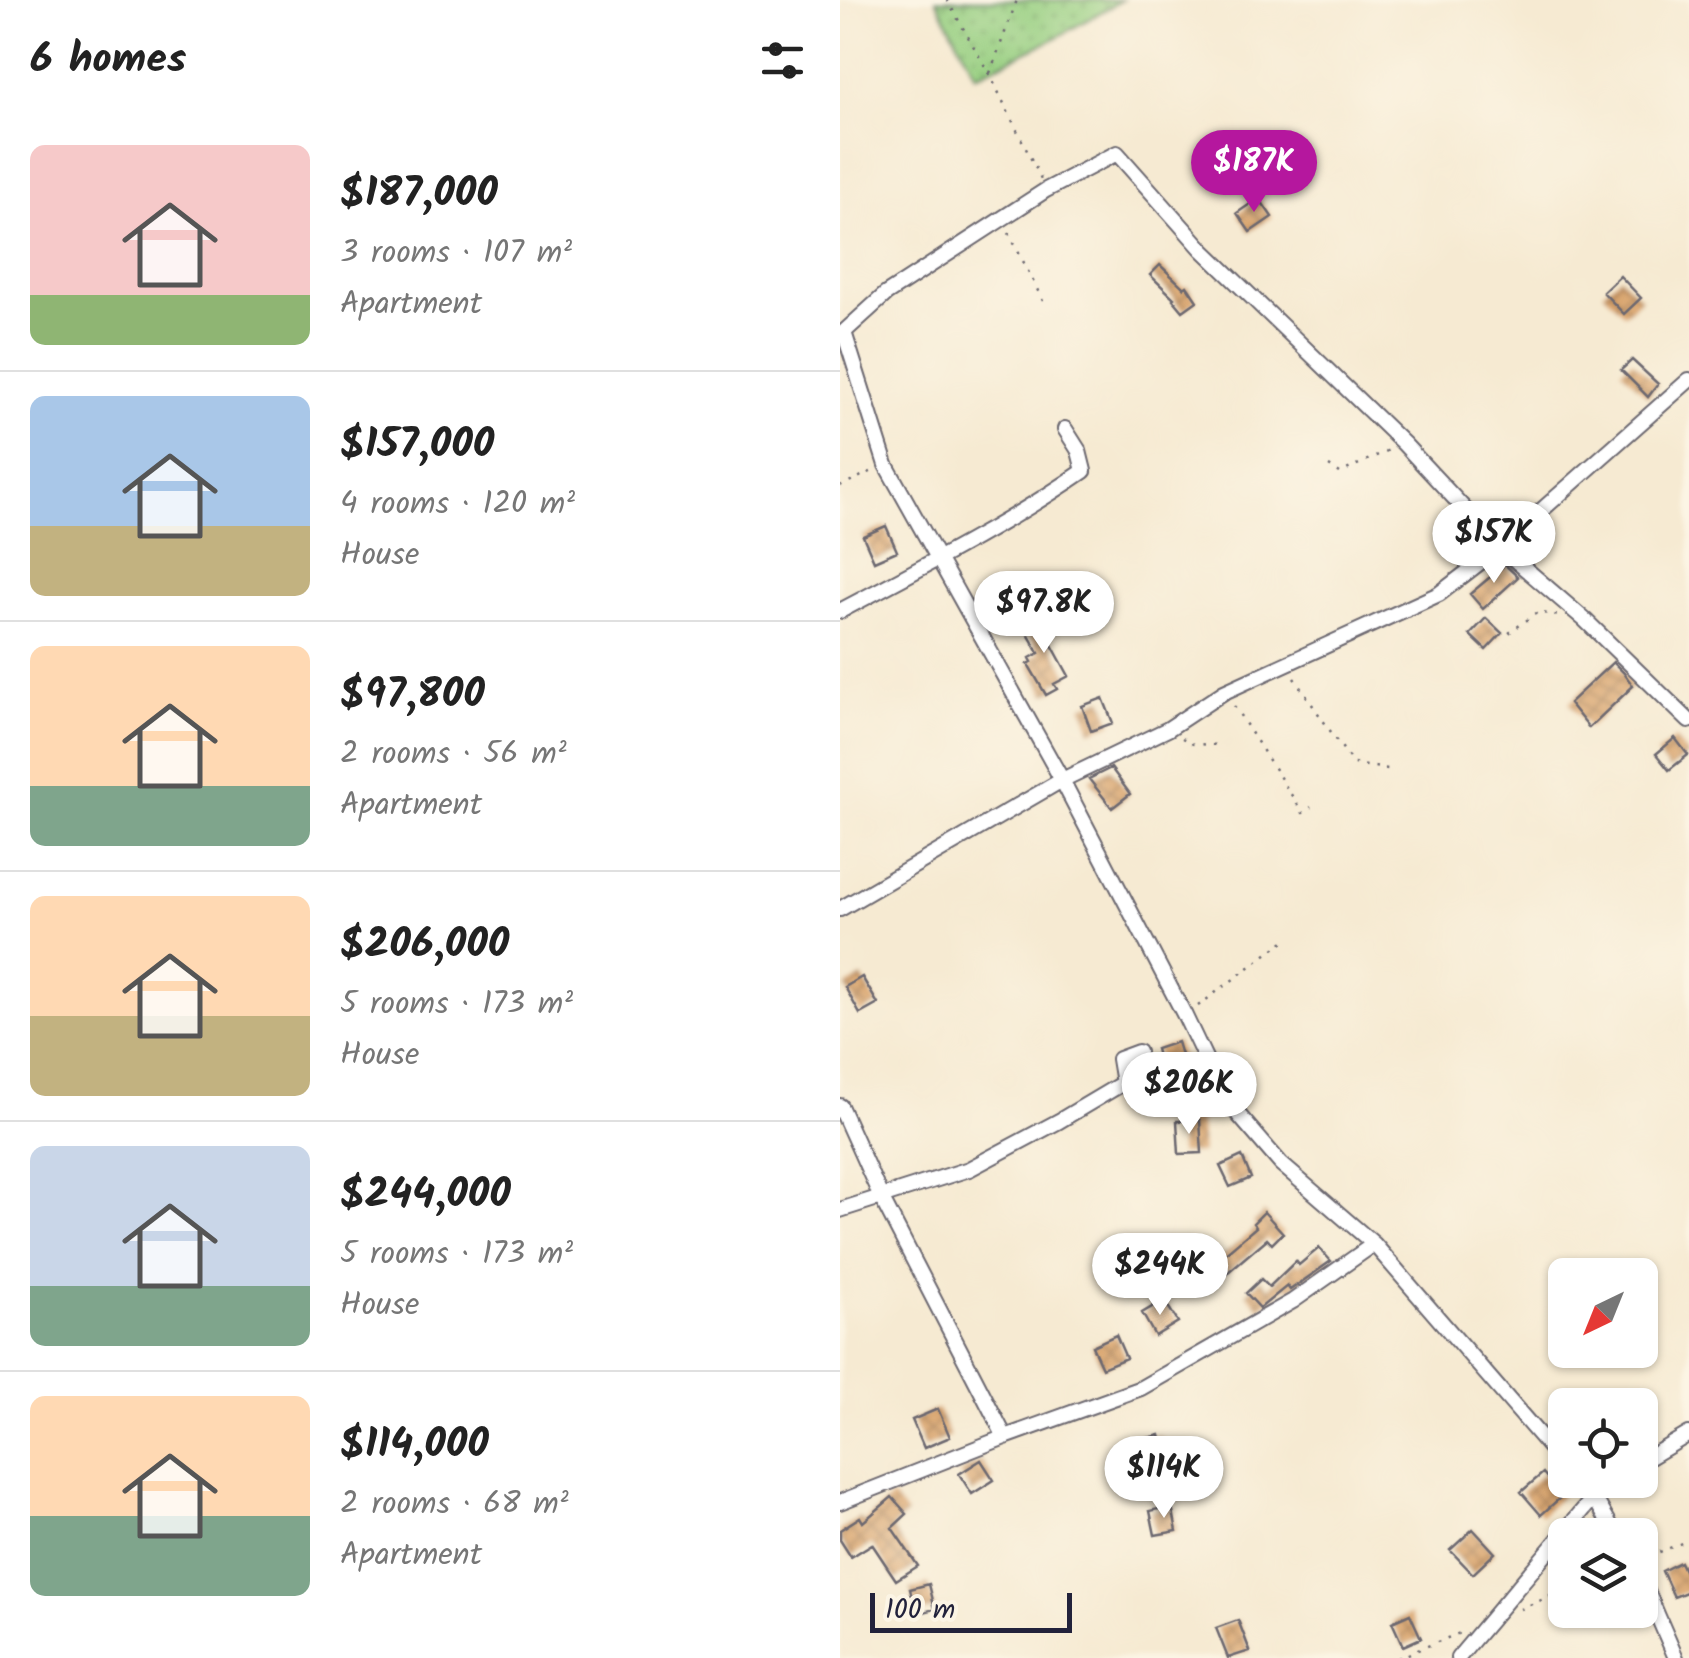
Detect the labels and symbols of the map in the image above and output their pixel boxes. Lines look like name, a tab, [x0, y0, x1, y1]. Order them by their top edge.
pin: $187K	[1184, 130, 1324, 215]
pin: $157K	[1424, 501, 1564, 586]
pin: $97.8K	[963, 571, 1125, 656]
pin: $206K	[1119, 1052, 1259, 1137]
pin: $244K	[1090, 1233, 1230, 1318]
north arrow	[1548, 1258, 1658, 1368]
pin: $114K	[1094, 1436, 1234, 1521]
scale bar	[870, 1588, 1072, 1632]

